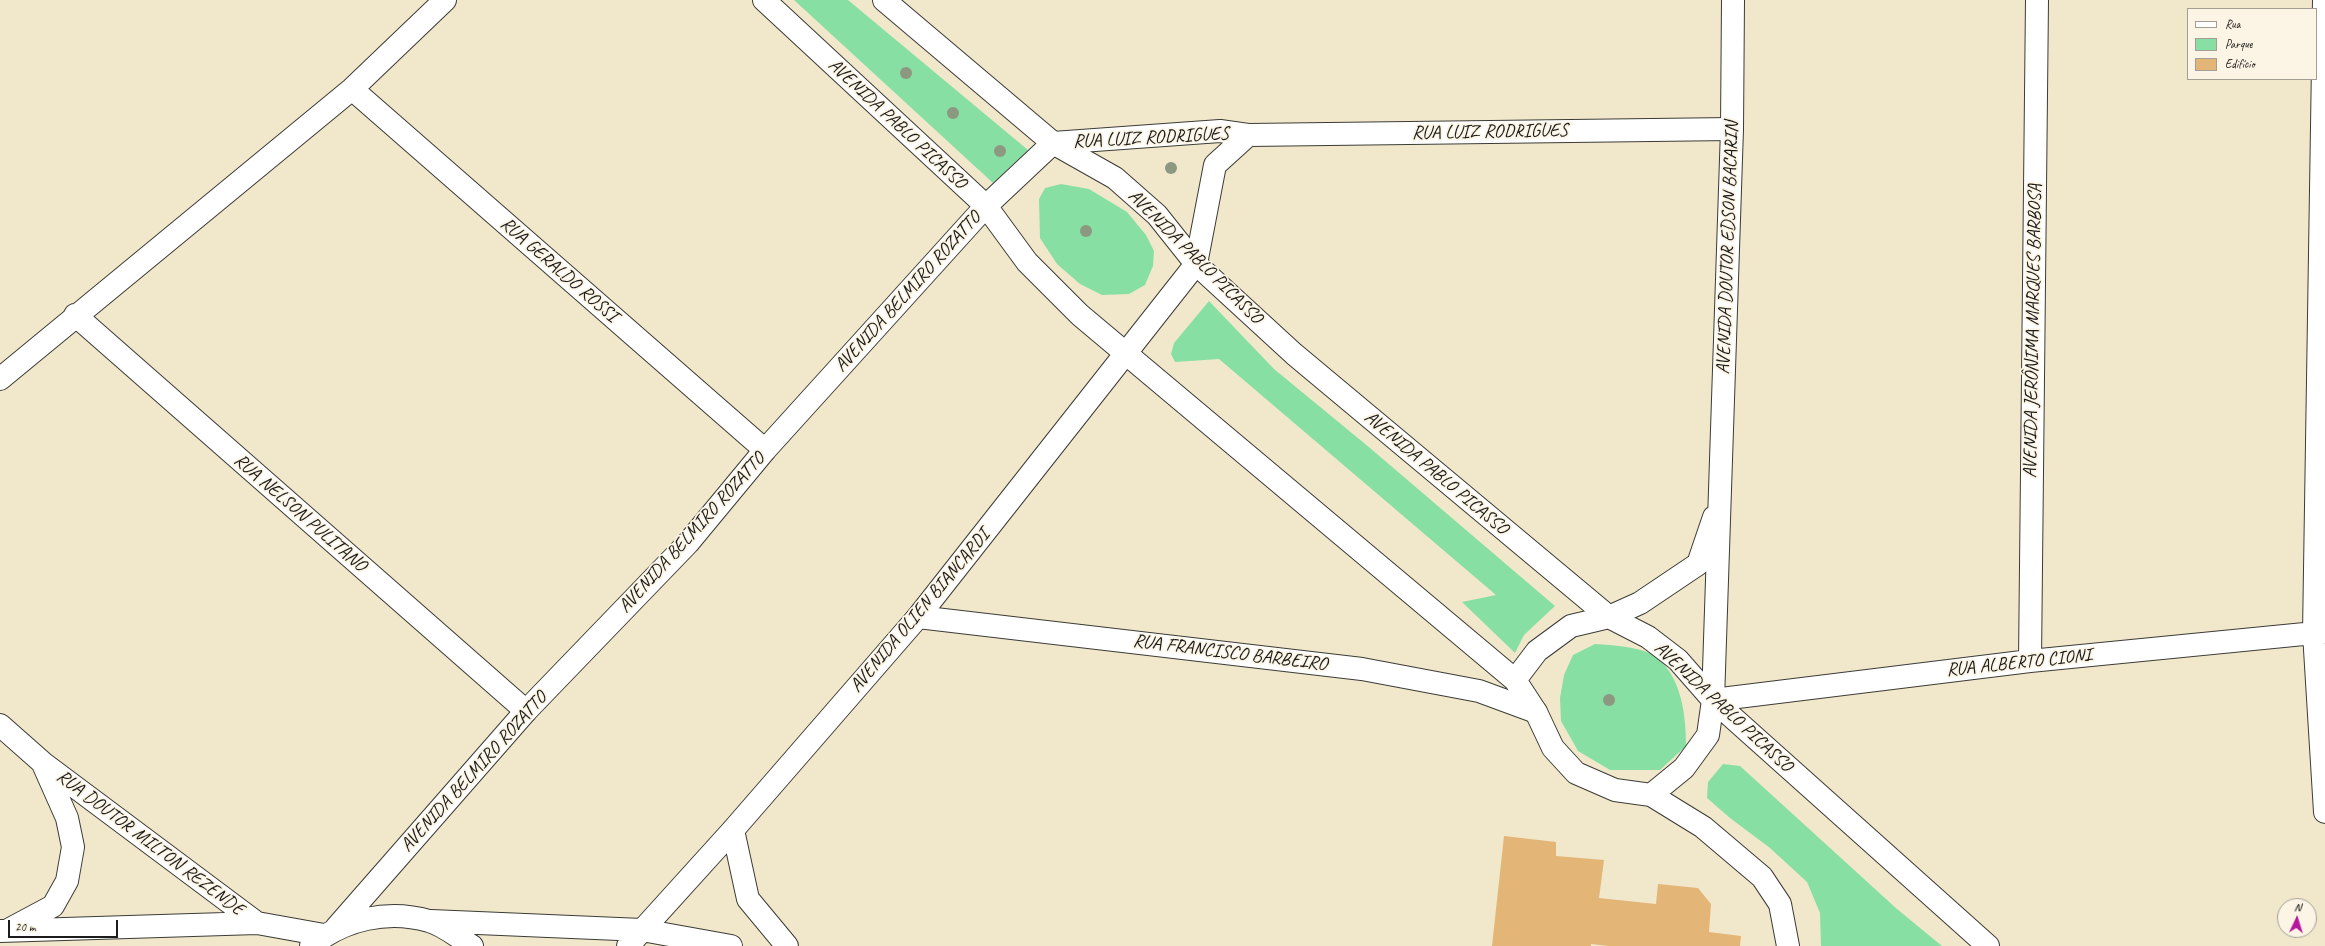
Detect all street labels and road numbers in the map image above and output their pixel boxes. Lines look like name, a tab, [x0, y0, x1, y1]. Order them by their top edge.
street label: AVENIDA PABLO PICASSO	[823, 54, 971, 194]
street label: RUA LUIZ RODRIGUES	[1412, 119, 1568, 145]
street label: AVENIDA DOUTOR EDSON BACARIN	[1712, 121, 1744, 375]
street label: RUA LUIZ RODRIGUES	[1072, 123, 1230, 153]
street label: AVENIDA JERÔNIMA MARQUES BARBOSA	[2019, 184, 2047, 478]
street label: AVENIDA PABLO PICASSO	[1123, 185, 1267, 329]
street label: AVENIDA BELMIRO ROZATTO	[830, 207, 986, 377]
street label: RUA GERALDO ROSSI	[495, 213, 623, 327]
street label: AVENIDA PABLO PICASSO	[1359, 406, 1513, 540]
street label: AVENIDA BELMIRO ROZATTO	[614, 448, 770, 618]
street label: RUA NELSON PULITANO	[229, 449, 371, 577]
street label: AVENIDA OLIEN BIANCARDI	[845, 525, 995, 697]
street label: RUA FRANCISCO BARBEIRO	[1132, 630, 1328, 676]
street label: AVENIDA PABLO PICASSO	[1649, 637, 1797, 777]
street label: RUA ALBERTO CIONI	[1945, 644, 2093, 682]
street label: AVENIDA BELMIRO ROZATTO	[396, 687, 552, 857]
street label: RUA DOUTOR MILTON REZENDE	[52, 765, 248, 921]

